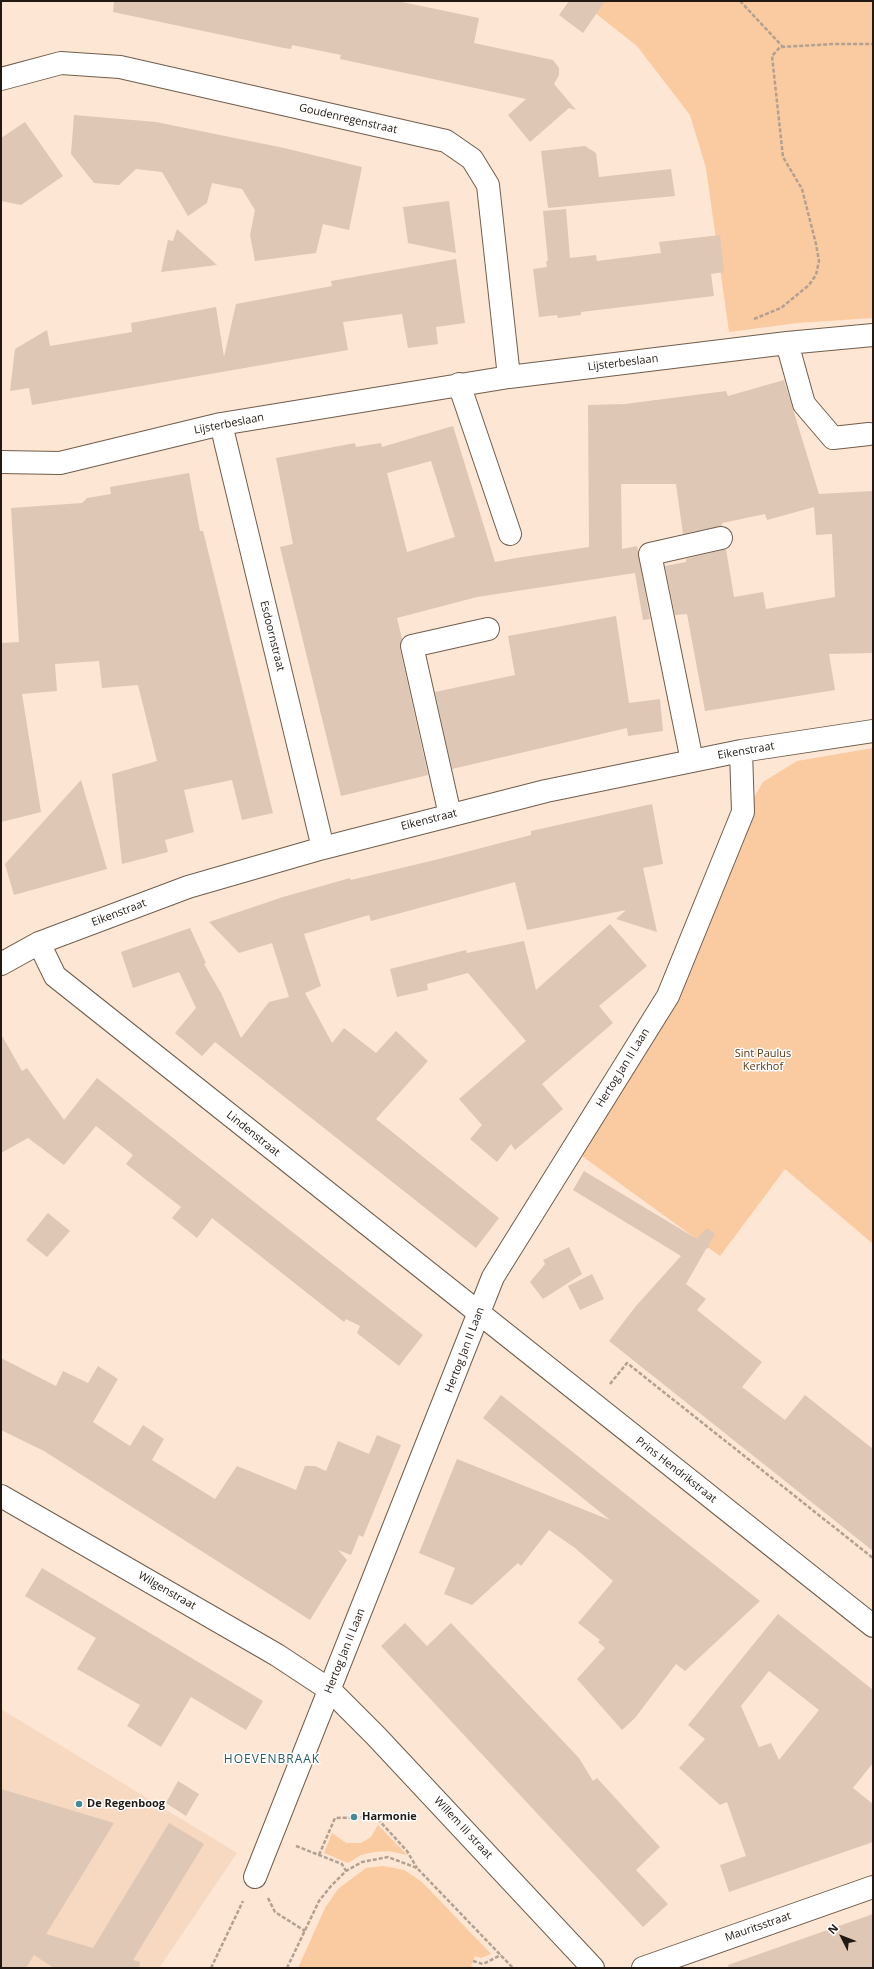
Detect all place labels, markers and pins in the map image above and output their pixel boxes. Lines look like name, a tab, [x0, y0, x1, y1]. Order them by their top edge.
place label: De Regenboog	[87, 1797, 165, 1811]
marker: De Regenboog	[74, 1799, 84, 1809]
place label: Harmonie	[362, 1810, 417, 1824]
marker: Harmonie	[349, 1812, 359, 1822]

